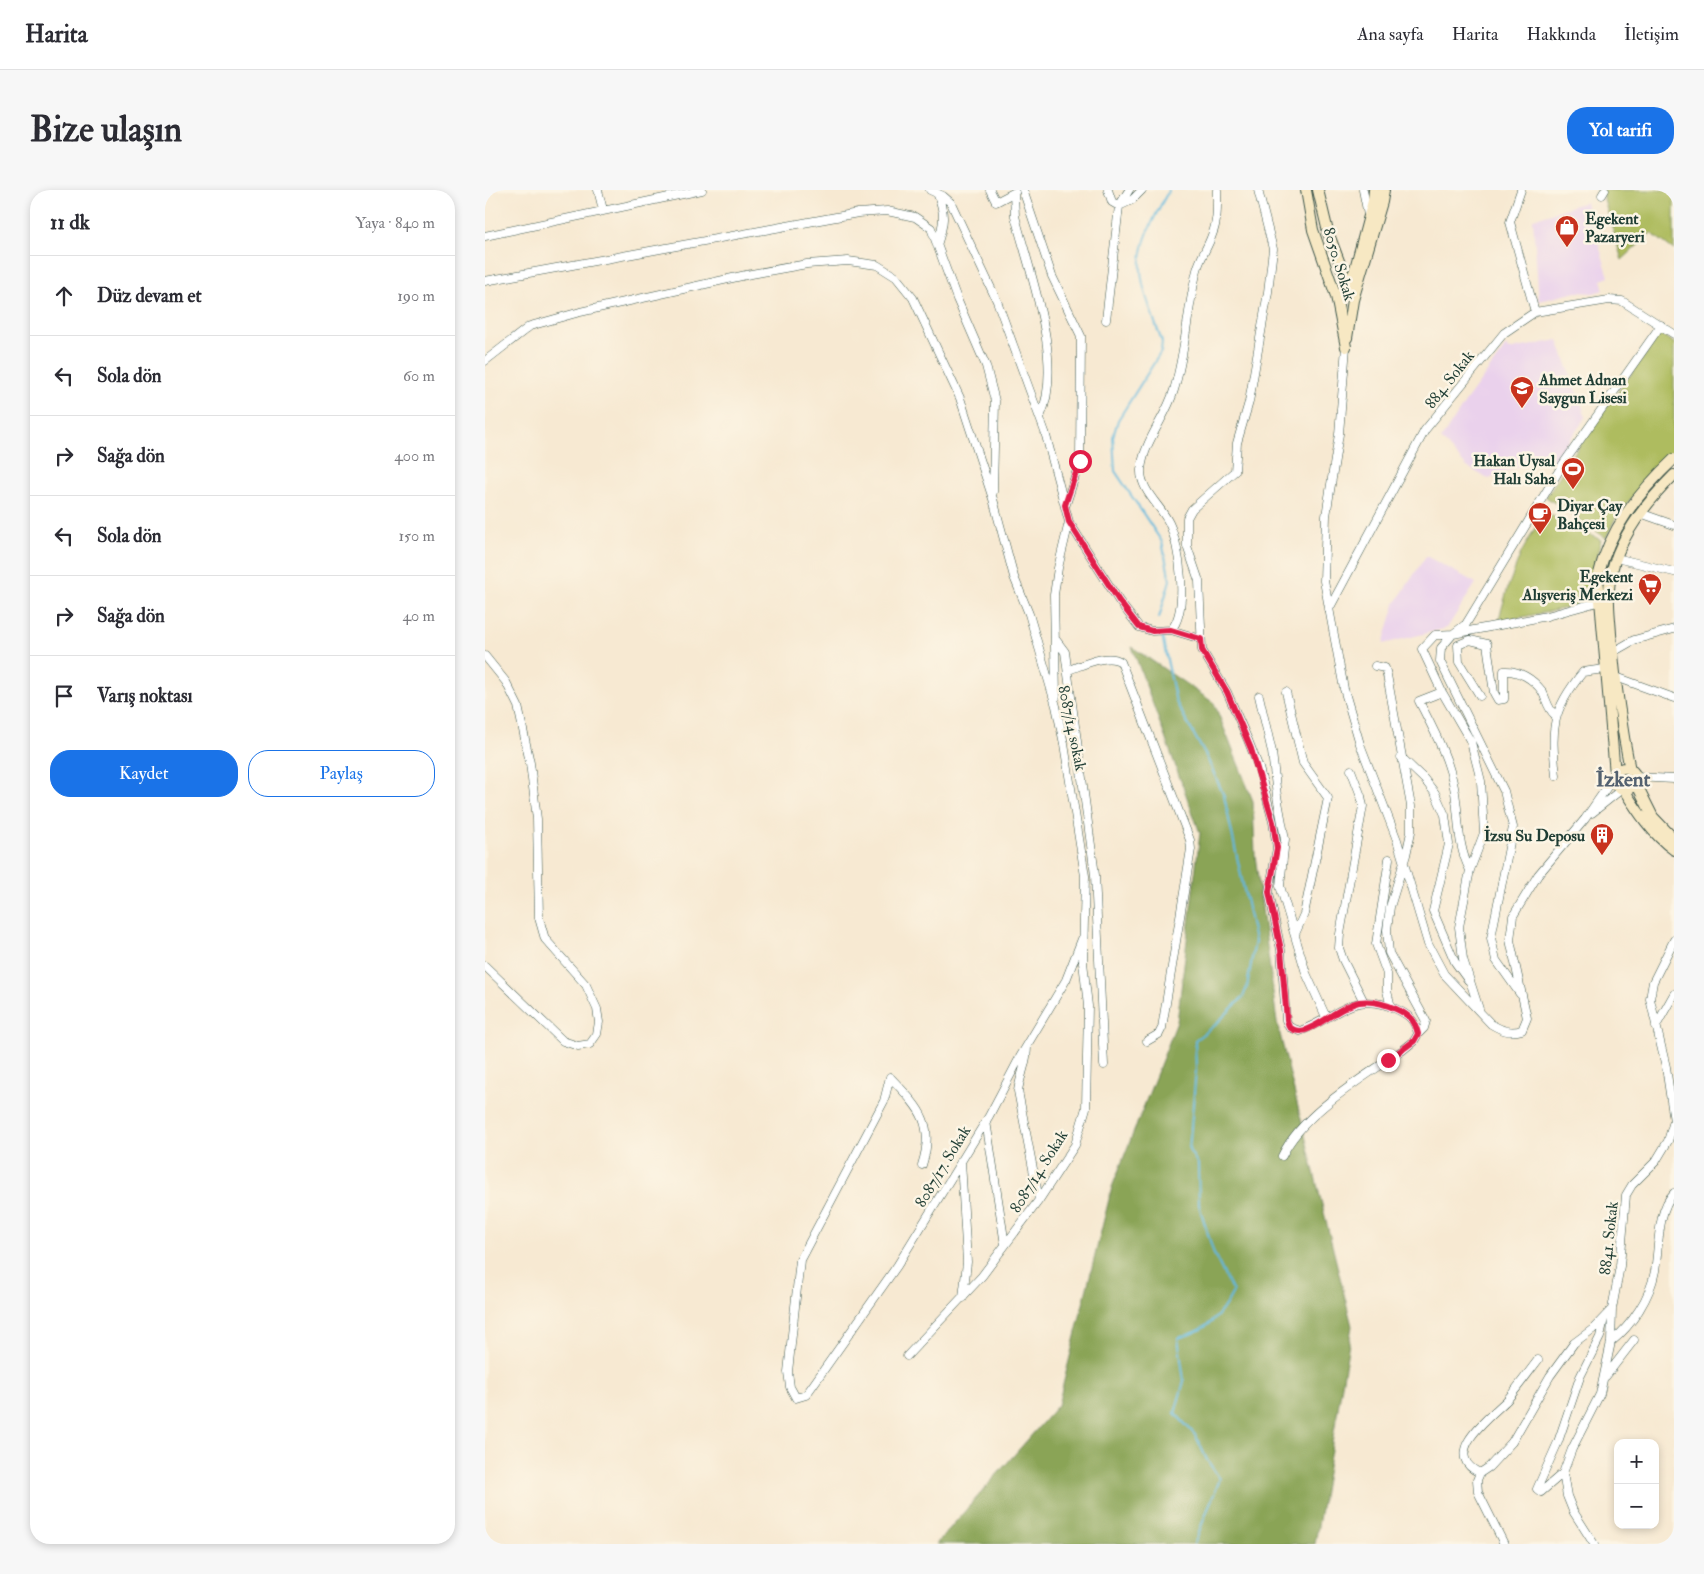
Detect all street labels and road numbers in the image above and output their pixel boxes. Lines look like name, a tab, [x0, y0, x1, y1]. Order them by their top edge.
street label: 8050. Sokak	[1318, 225, 1360, 304]
street label: 884. Sokak	[1421, 346, 1479, 413]
street label: 8087/14 sokak	[1053, 684, 1091, 773]
street label: 8087/17. Sokak	[911, 1122, 975, 1211]
street label: 8087/14. Sokak	[1005, 1126, 1072, 1217]
street label: 8841. Sokak	[1595, 1200, 1623, 1276]

